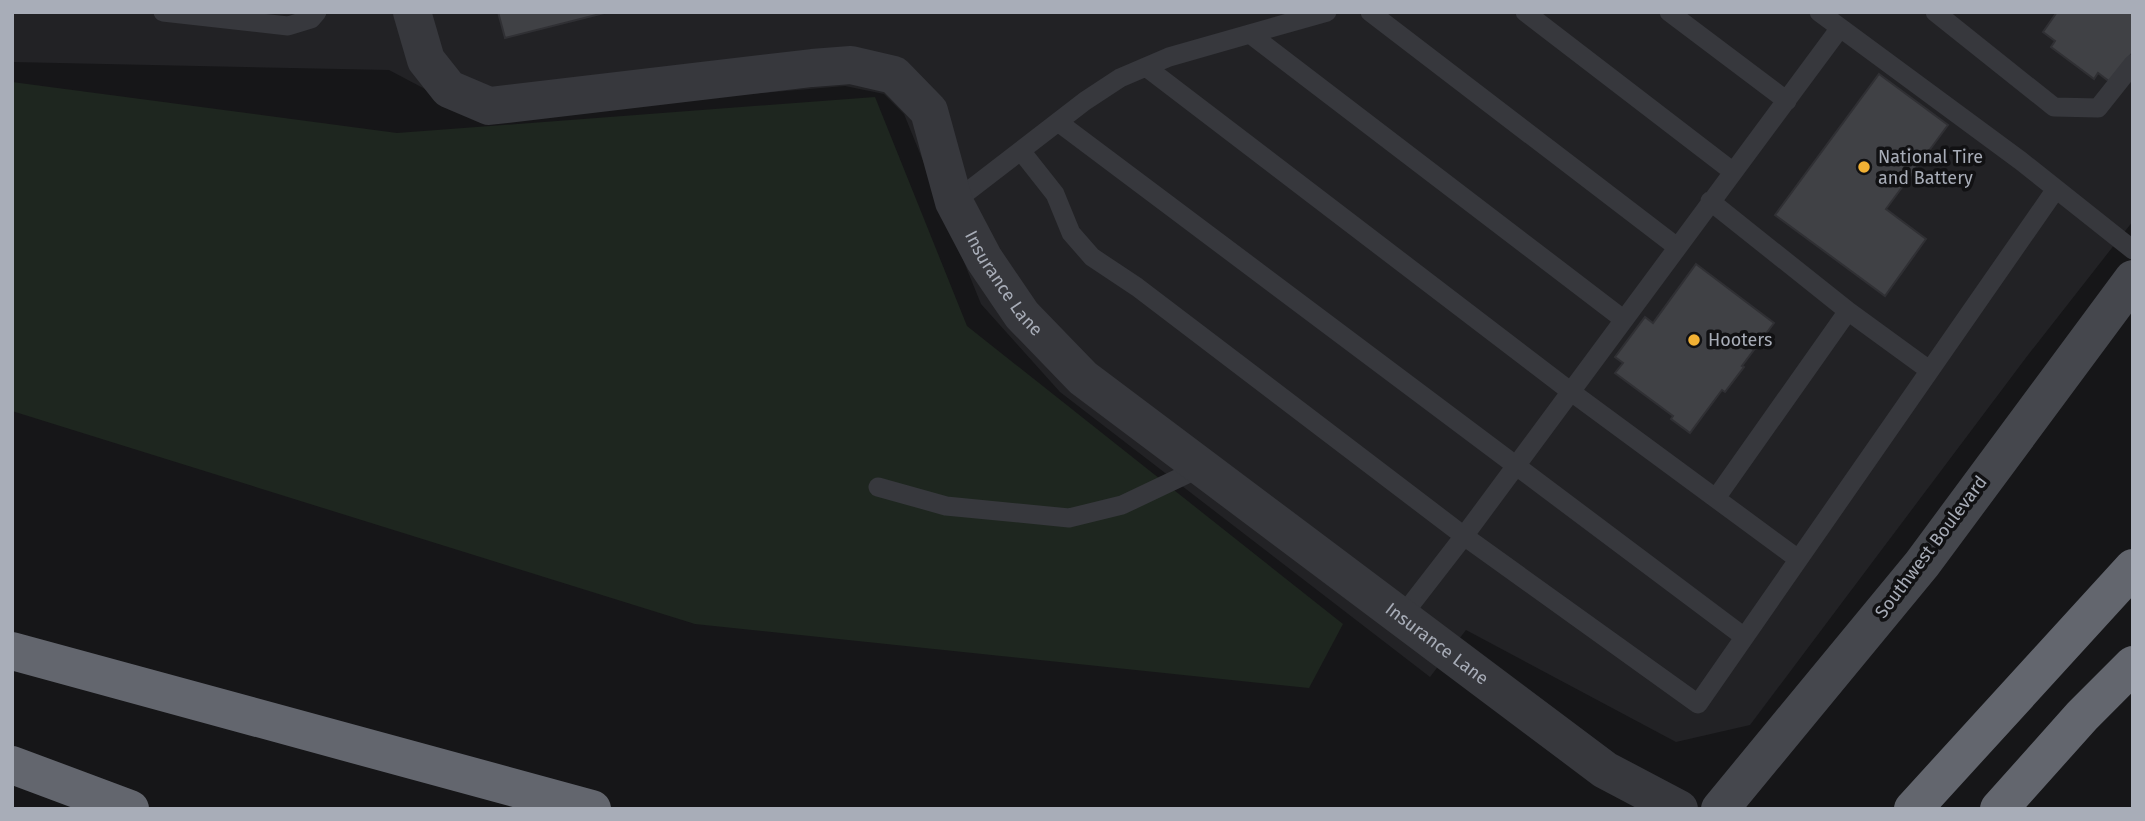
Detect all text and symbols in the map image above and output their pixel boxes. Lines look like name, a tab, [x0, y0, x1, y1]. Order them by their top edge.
place label: National Tire and Battery	[1878, 146, 1983, 189]
marker: National Tire and Battery	[1856, 159, 1872, 175]
street label: Insurance Lane	[960, 227, 1047, 341]
place label: Hooters	[1708, 329, 1772, 351]
marker: Hooters	[1686, 332, 1702, 348]
street label: Southwest Boulevard	[1870, 471, 1992, 623]
street label: Insurance Lane	[1381, 598, 1493, 690]

